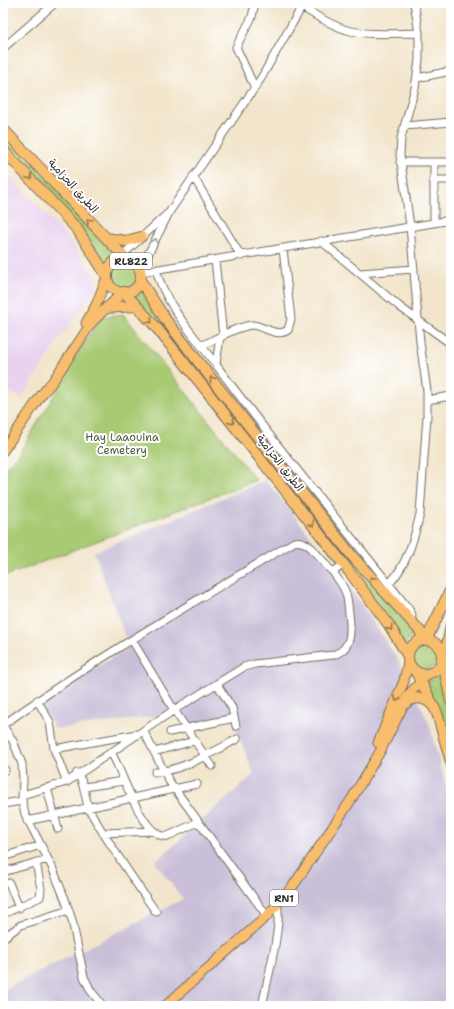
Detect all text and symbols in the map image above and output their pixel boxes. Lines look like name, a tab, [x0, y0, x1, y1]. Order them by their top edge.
street label: الطريق الحزامية	[45, 156, 101, 216]
one-way arrow	[26, 173, 33, 180]
one-way arrow	[86, 218, 94, 226]
one-way arrow	[150, 237, 158, 245]
road number: RL822	[110, 253, 152, 269]
one-way arrow	[145, 316, 153, 324]
one-way arrow	[209, 377, 216, 384]
one-way arrow	[227, 418, 234, 425]
park label: Hay Laaouina Cemetery	[85, 430, 159, 458]
street label: الطريق الحزامية	[253, 431, 307, 495]
one-way arrow	[308, 520, 315, 527]
one-way arrow	[369, 576, 376, 583]
one-way arrow	[385, 624, 393, 631]
one-way arrow	[394, 695, 402, 702]
road number: RN1	[270, 890, 298, 906]

